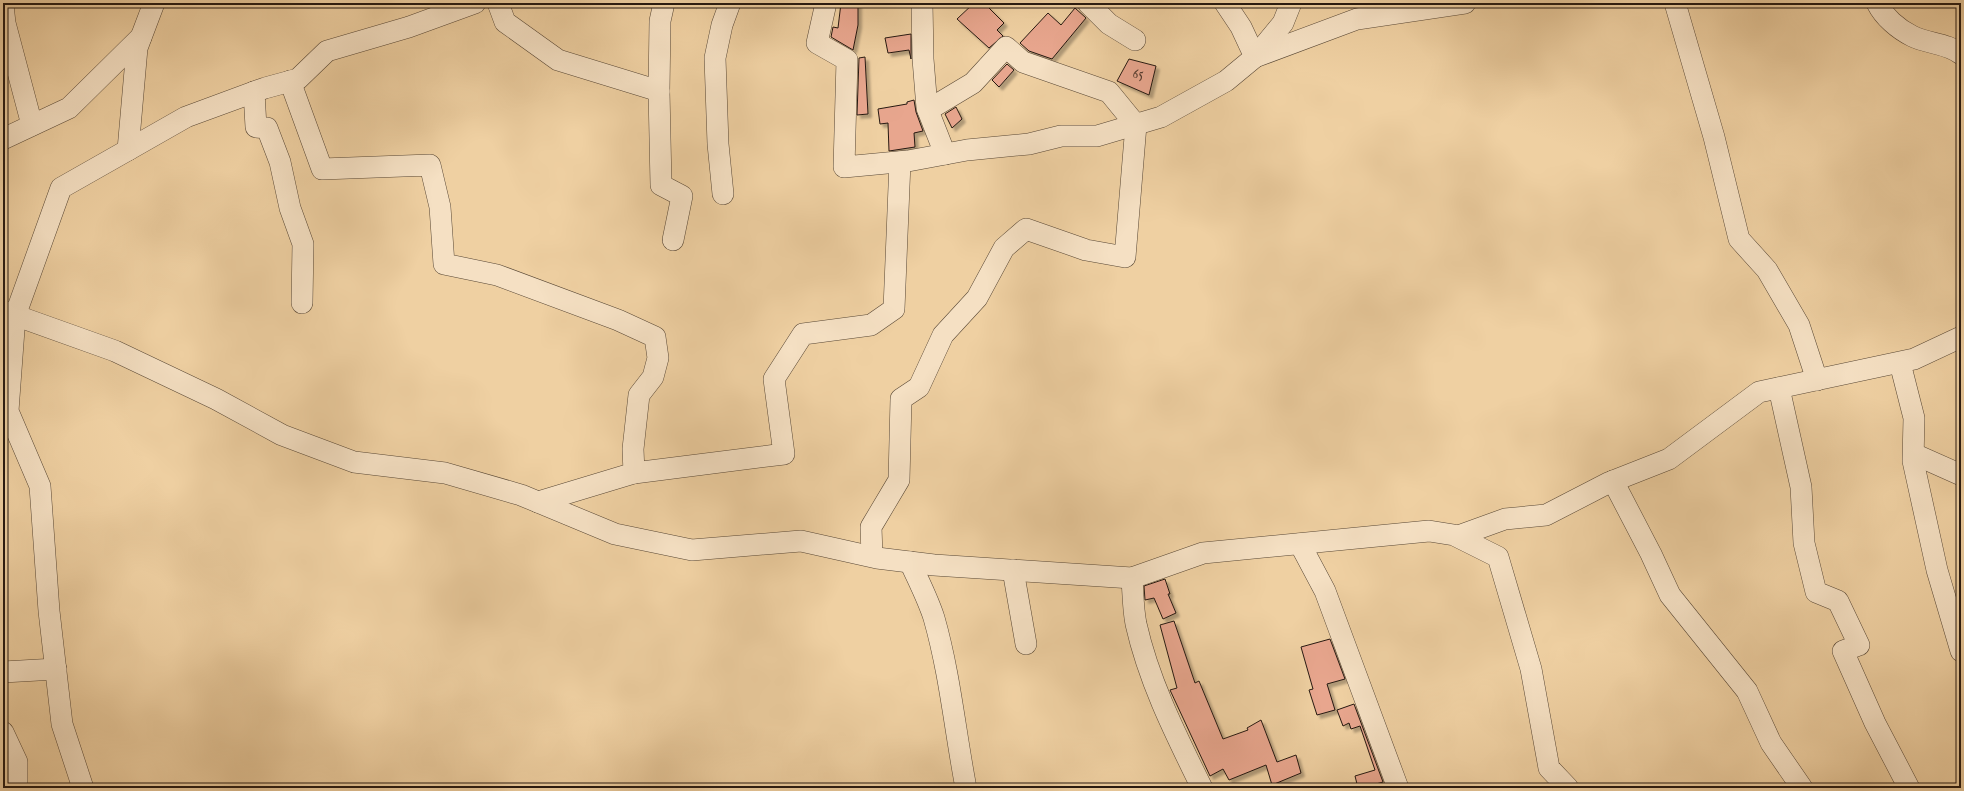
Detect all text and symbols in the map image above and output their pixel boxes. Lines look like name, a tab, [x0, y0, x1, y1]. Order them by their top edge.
house number: 65	[1133, 65, 1143, 83]

